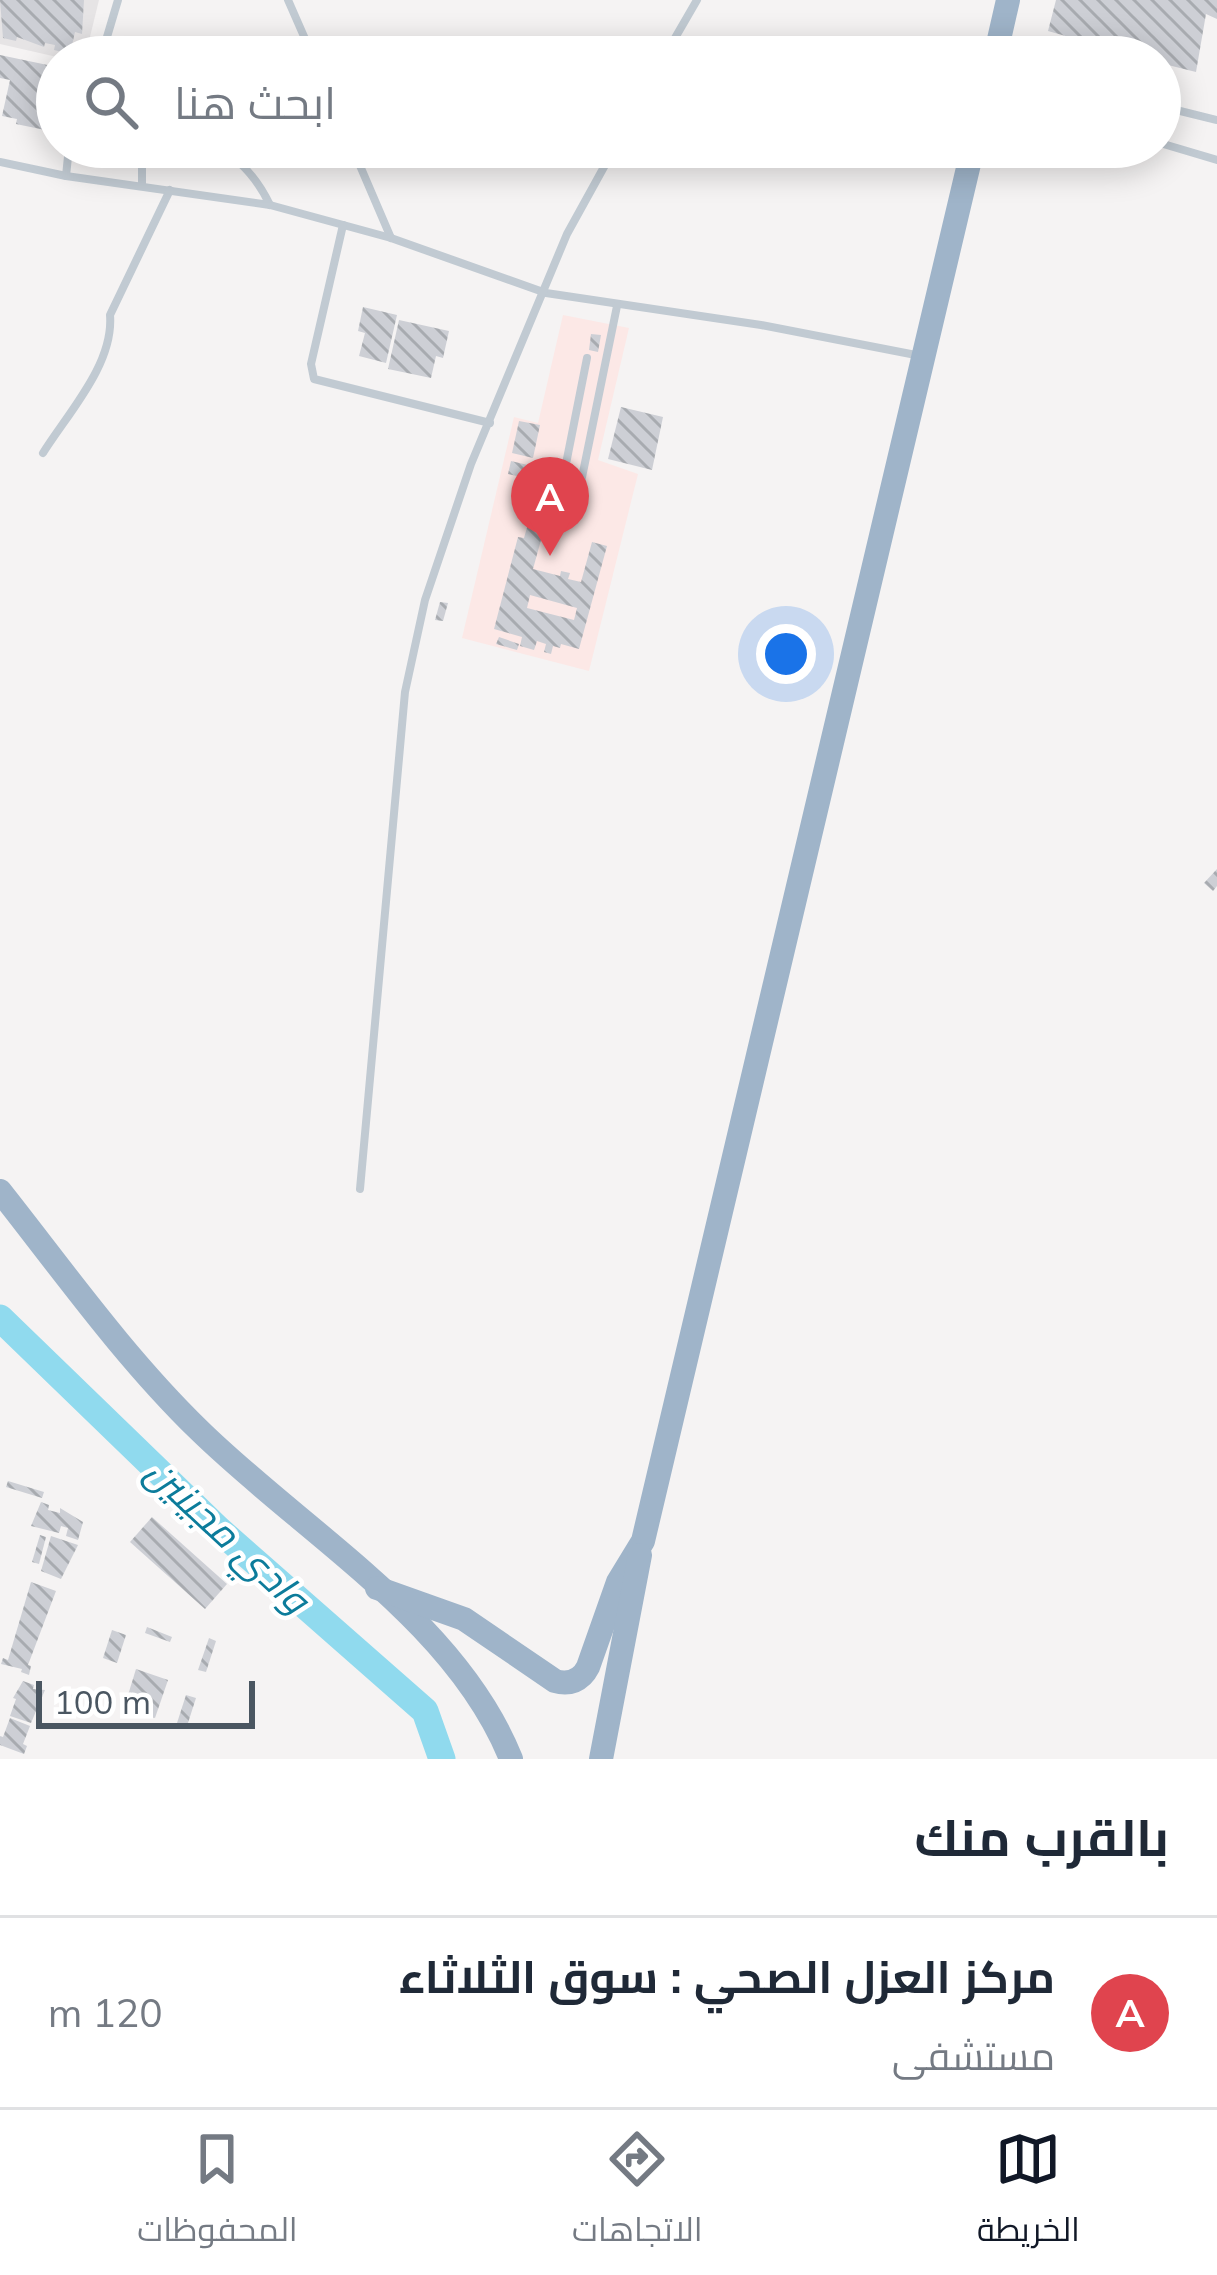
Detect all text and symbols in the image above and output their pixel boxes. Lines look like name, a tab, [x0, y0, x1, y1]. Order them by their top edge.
search box	[36, 36, 1181, 168]
icon: search	[78, 69, 144, 135]
text: ابحث هنا	[174, 74, 336, 130]
pin: A	[511, 457, 589, 556]
your location	[756, 624, 816, 684]
water label: وادي مجينين	[132, 1446, 322, 1630]
scale bar	[36, 1675, 255, 1728]
text: 100 m	[54, 1681, 151, 1722]
text: بالقرب منك	[914, 1805, 1169, 1869]
text: مركز العزل الصحي : سوق الثلاثاء	[399, 1948, 1055, 2004]
text: 120 m	[48, 1988, 163, 2037]
text: A	[1115, 1988, 1145, 2037]
text: مستشفى	[892, 2031, 1055, 2080]
tab: المحفوظات	[137, 2126, 298, 2260]
tab: الاتجاهات	[572, 2126, 703, 2260]
tab: الخريطة	[977, 2126, 1080, 2260]

